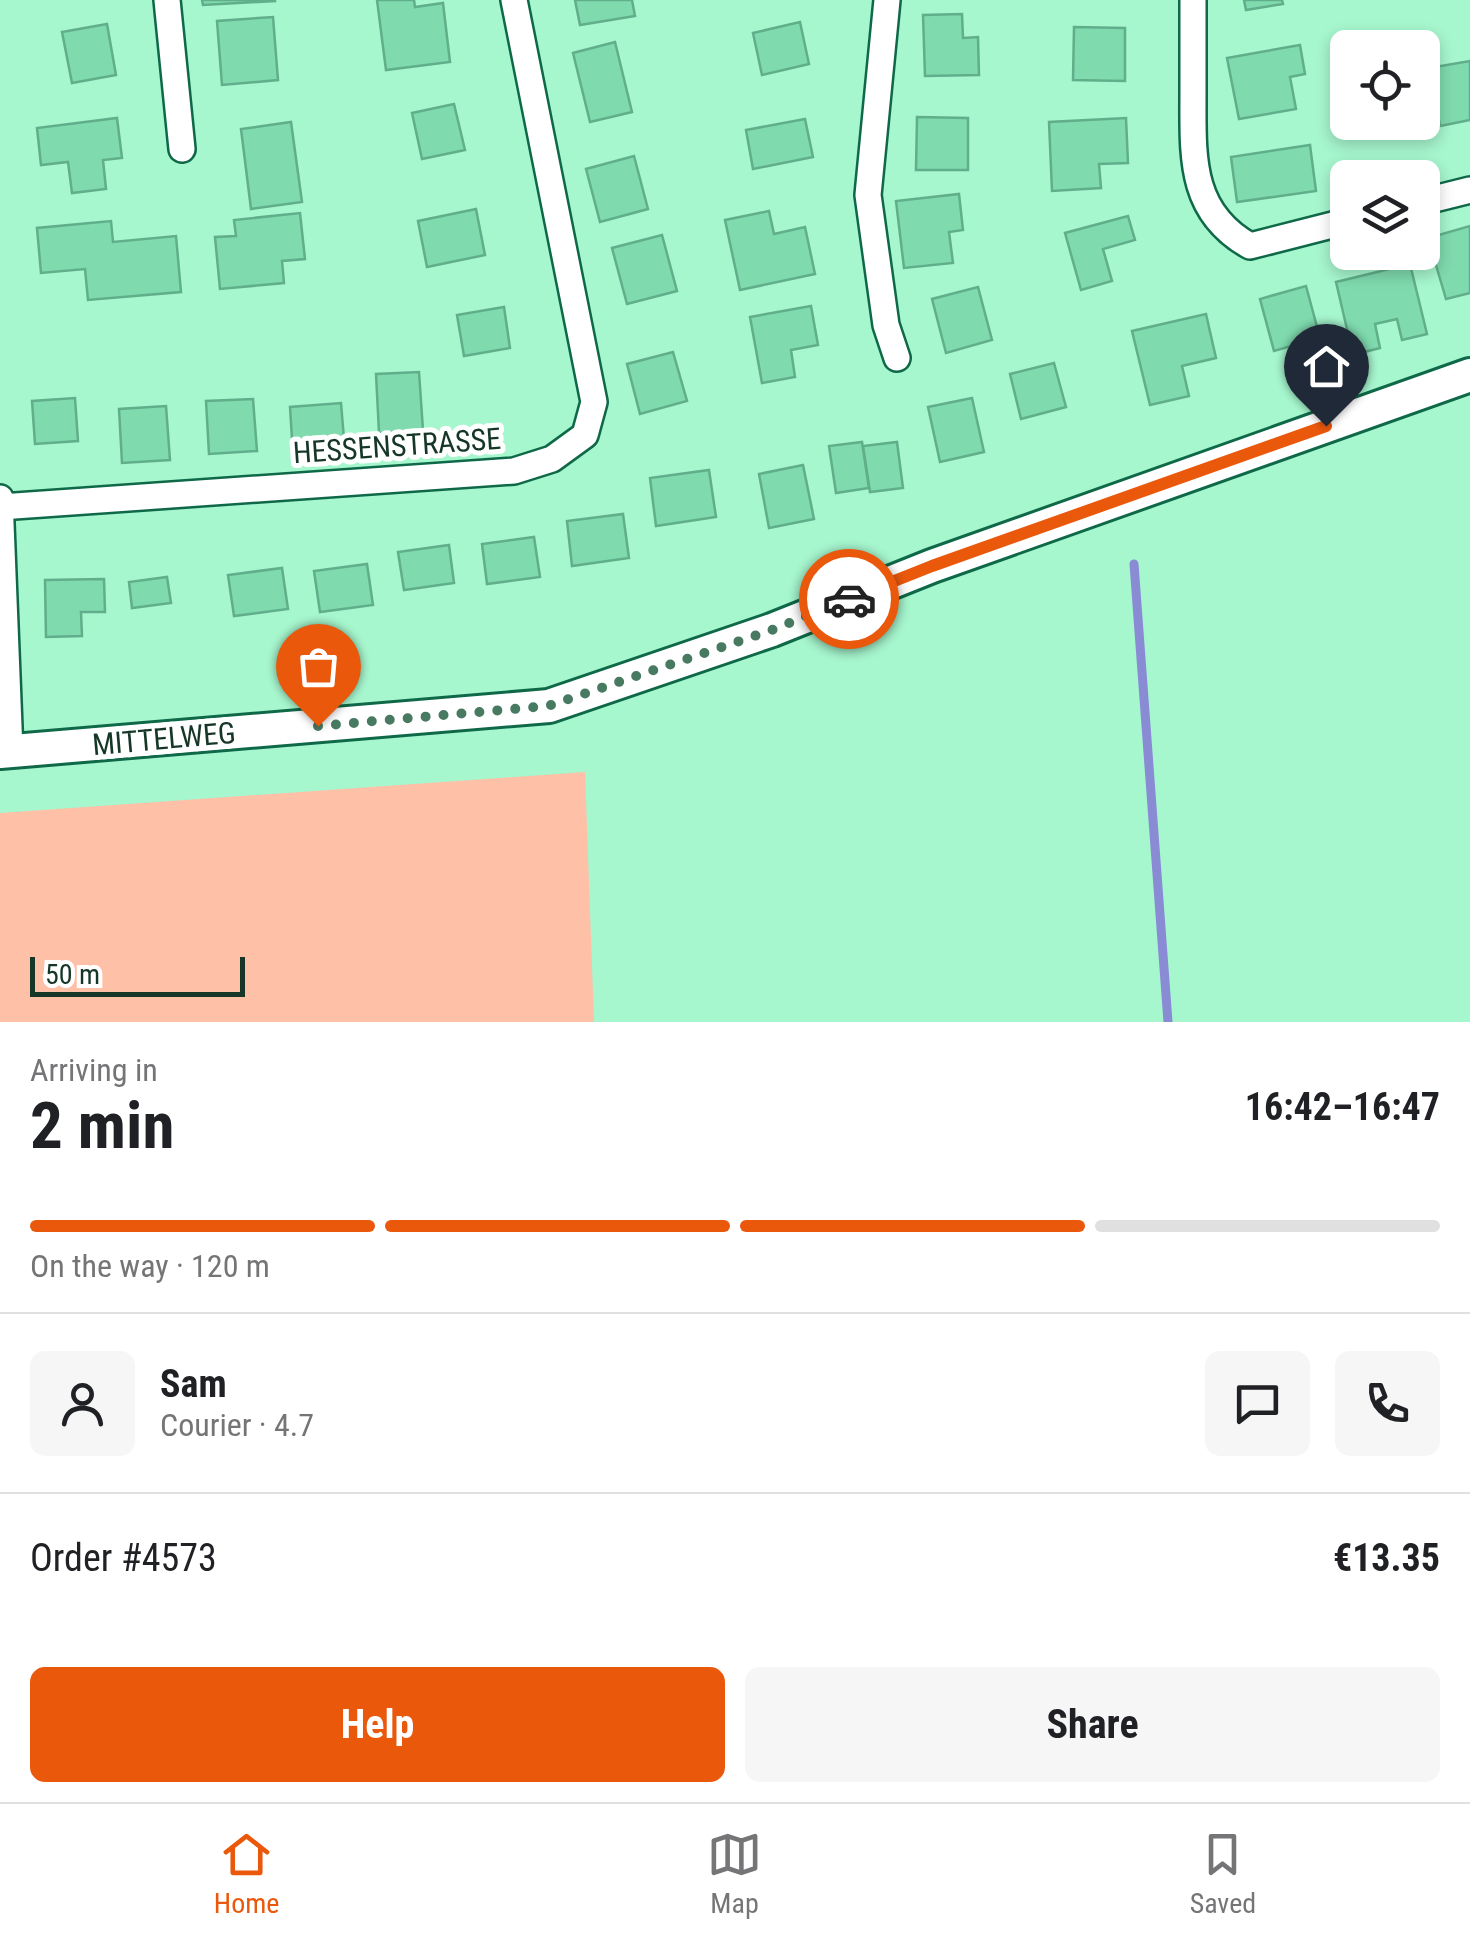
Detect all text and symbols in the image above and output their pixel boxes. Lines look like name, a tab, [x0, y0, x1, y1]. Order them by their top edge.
map controls	[1330, 30, 1440, 270]
button: locate	[1330, 30, 1440, 140]
button: layers	[1330, 160, 1440, 270]
pin	[1284, 324, 1369, 427]
icon: home	[1299, 339, 1354, 394]
street label: HESSENSTRASSE	[292, 421, 502, 470]
courier	[799, 549, 899, 649]
icon: car	[822, 572, 877, 627]
pin	[276, 624, 361, 727]
icon: bag	[291, 639, 346, 694]
street label: MITTELWEG	[91, 715, 237, 762]
scale bar	[30, 952, 245, 996]
text: 50 m	[45, 958, 100, 991]
text: Arriving in	[30, 1051, 158, 1089]
text: 16:42–16:47	[1245, 1085, 1440, 1129]
text: 2 min	[30, 1088, 174, 1164]
text: On the way · 120 m	[30, 1247, 270, 1285]
button: person	[30, 1351, 135, 1456]
button: chat	[1205, 1351, 1310, 1456]
button: phone	[1335, 1351, 1440, 1456]
text: Sam	[160, 1362, 227, 1406]
text: Courier · 4.7	[160, 1406, 314, 1444]
text: Order #4573	[30, 1536, 217, 1580]
text: €13.35	[1333, 1536, 1440, 1580]
button: Help	[30, 1667, 725, 1782]
button: Share	[745, 1667, 1440, 1782]
tab: Home	[214, 1827, 279, 1920]
tab: Map	[707, 1827, 762, 1920]
tab: Saved	[1190, 1827, 1256, 1920]

